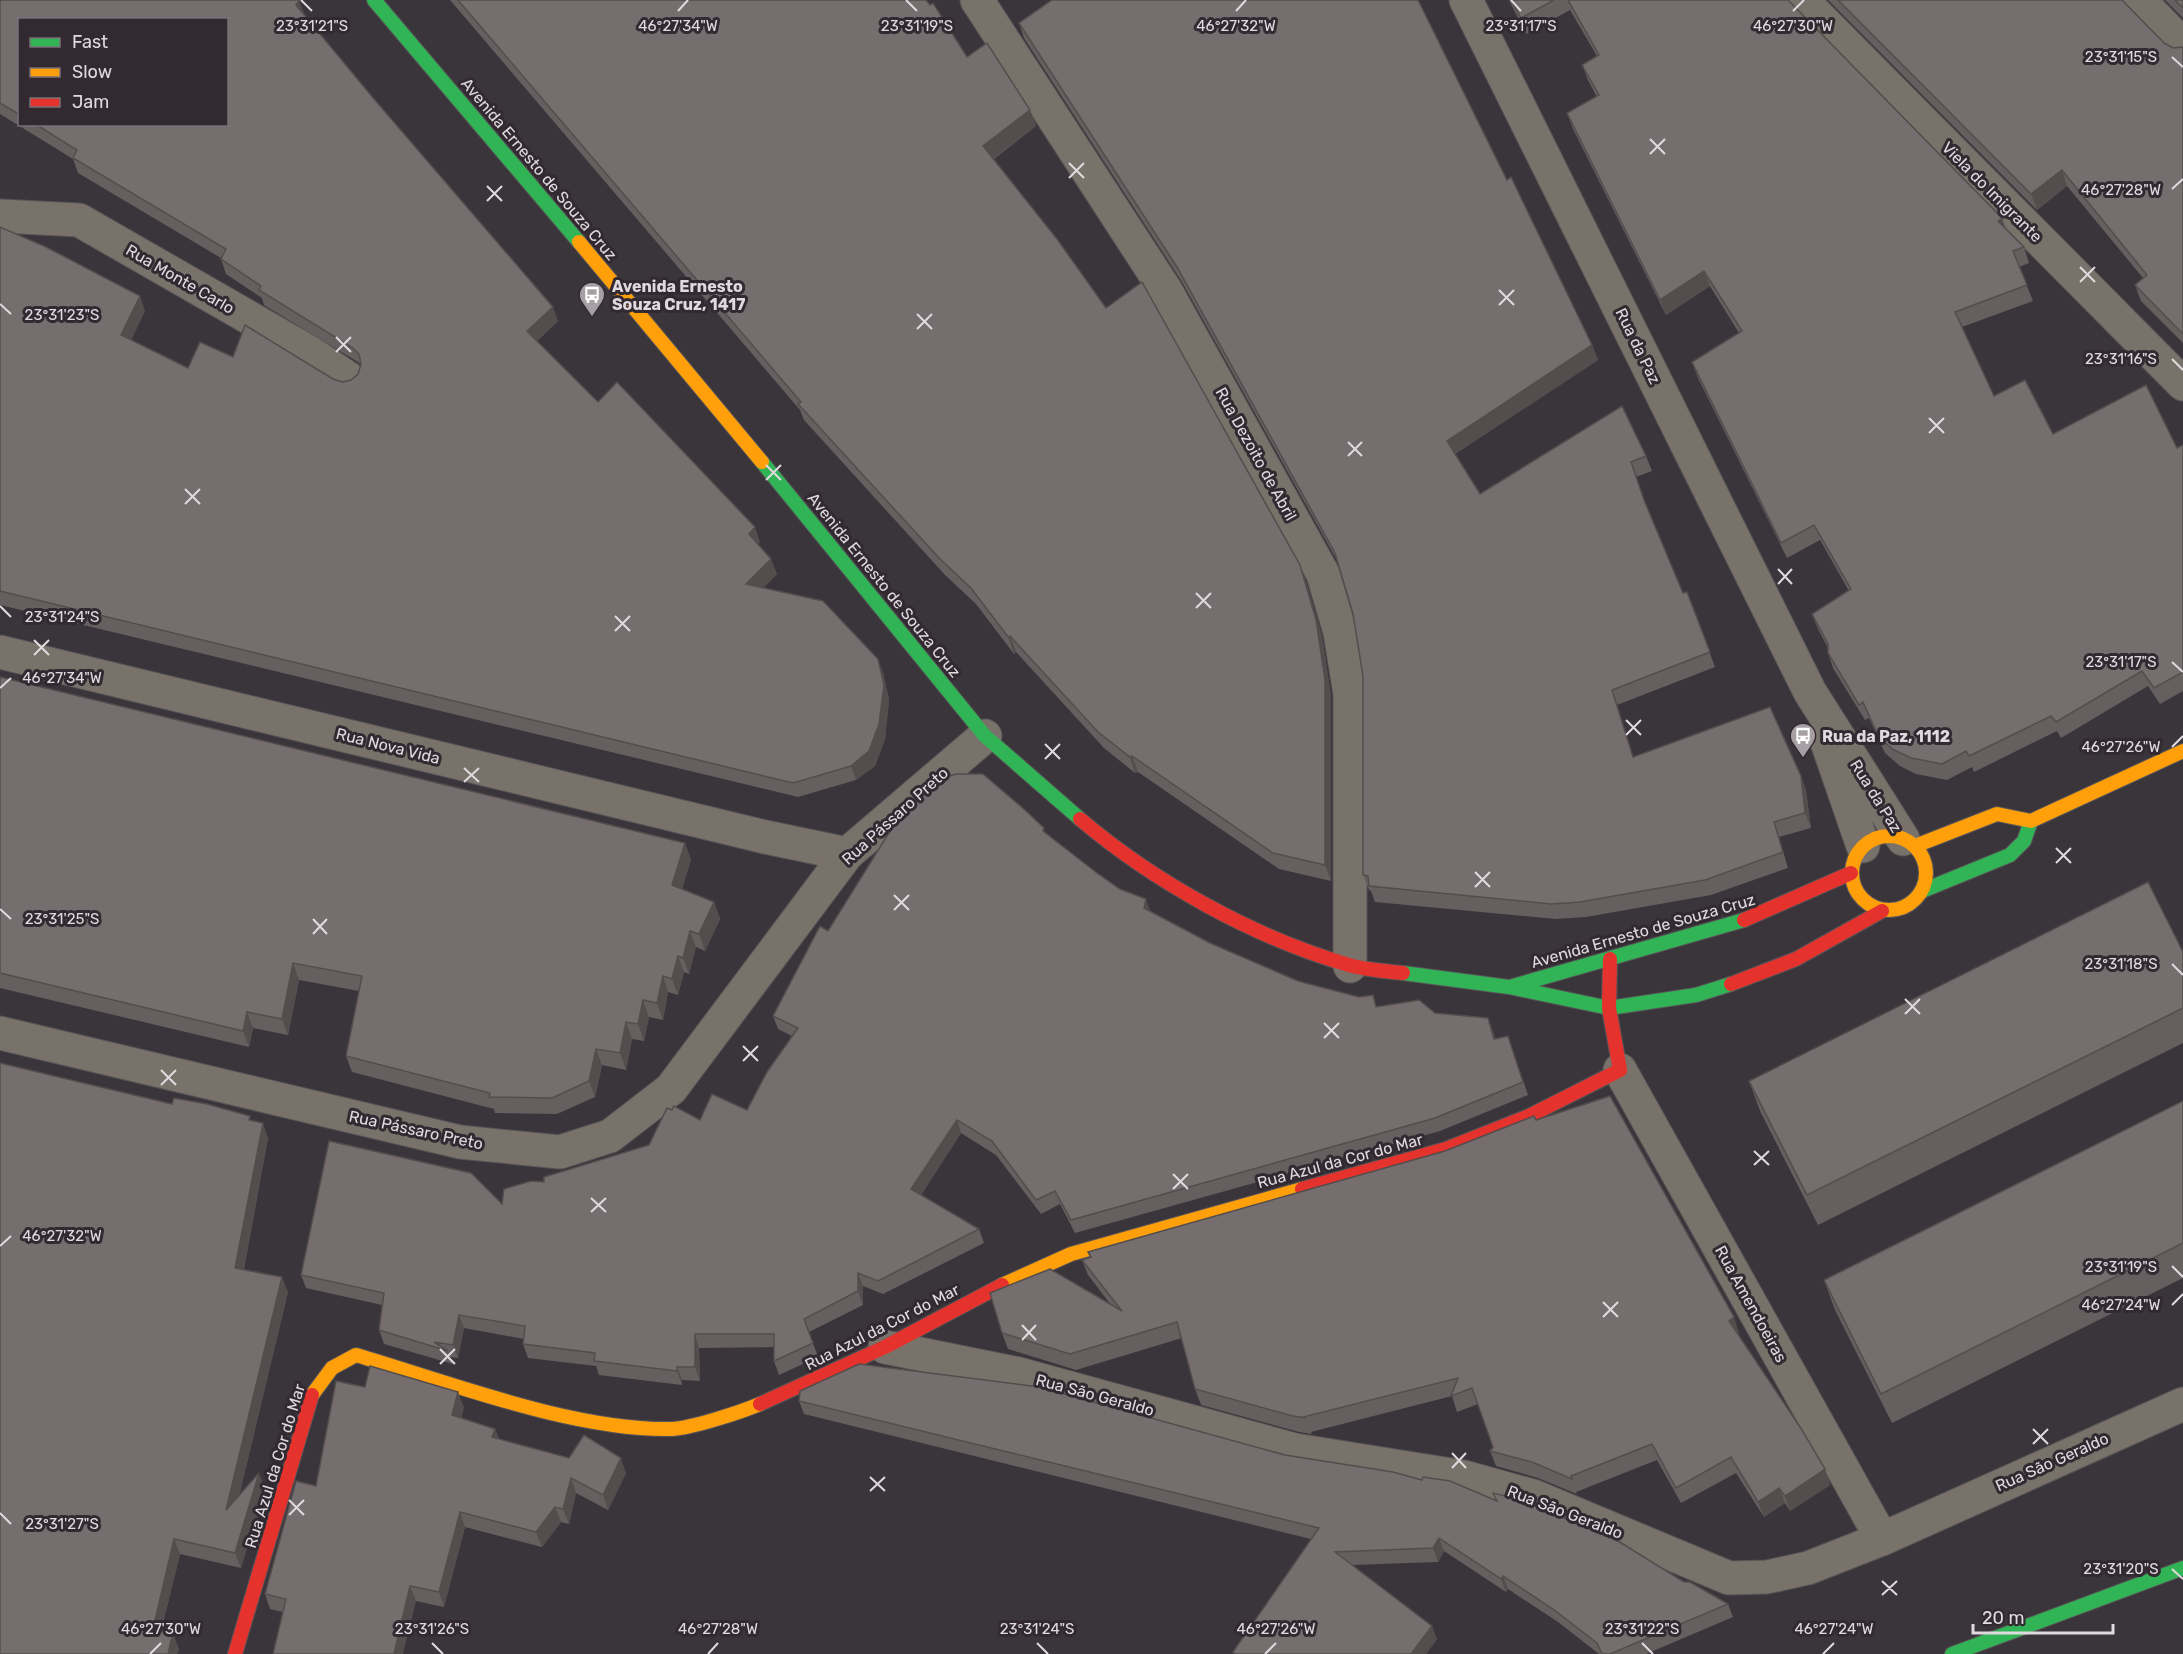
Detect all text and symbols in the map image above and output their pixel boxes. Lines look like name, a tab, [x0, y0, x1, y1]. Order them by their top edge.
text: 23°31'21"S	[276, 17, 348, 35]
text: 46°27'34"W	[638, 17, 718, 35]
text: 23°31'19"S	[881, 17, 953, 35]
text: 46°27'32"W	[1196, 17, 1276, 35]
text: 23°31'17"S	[1485, 17, 1557, 35]
text: 46°27'30"W	[1753, 17, 1833, 35]
legend	[18, 18, 228, 126]
text: Fast	[72, 31, 108, 53]
text: 23°31'15"S	[2085, 48, 2157, 66]
text: Slow	[72, 61, 112, 83]
street label: Avenida Ernesto de Souza Cruz	[457, 74, 621, 264]
text: Jam	[72, 91, 109, 113]
street label: Viela do Imigrante	[1938, 138, 2046, 246]
text: 46°27'28"W	[2081, 181, 2161, 199]
street label: Rua Monte Carlo	[122, 240, 238, 318]
place label: Avenida Ernesto Souza Cruz, 1417	[612, 277, 745, 314]
bus stop icon: Avenida Ernesto Souza Cruz, 1417	[577, 280, 607, 318]
street label: Rua da Paz	[1611, 305, 1665, 387]
text: 23°31'23"S	[25, 306, 99, 324]
text: 23°31'16"S	[2085, 350, 2157, 368]
street label: Rua Dezoito de Abril	[1211, 384, 1301, 524]
street label: Avenida Ernesto de Souza Cruz	[804, 489, 964, 681]
text: 23°31'24"S	[25, 608, 99, 626]
text: 23°31'17"S	[2085, 653, 2157, 671]
text: 46°27'34"W	[22, 669, 102, 687]
bus stop icon: Rua da Paz, 1112	[1788, 721, 1818, 759]
street label: Rua Nova Vida	[334, 724, 442, 768]
place label: Rua da Paz, 1112	[1822, 727, 1950, 746]
text: 46°27'26"W	[2082, 738, 2160, 756]
street label: Rua da Paz	[1846, 756, 1906, 836]
street label: Rua Pássaro Preto	[838, 763, 952, 869]
street label: Avenida Ernesto de Souza Cruz	[1529, 890, 1757, 972]
text: 23°31'25"S	[25, 910, 99, 928]
text: 23°31'18"S	[2085, 955, 2157, 973]
street label: Rua Pássaro Preto	[347, 1107, 485, 1153]
street label: Rua Azul da Cor do Mar	[1255, 1130, 1425, 1192]
text: 46°27'32"W	[22, 1227, 102, 1245]
street label: Rua Amendoeiras	[1711, 1242, 1791, 1366]
text: 23°31'19"S	[2085, 1258, 2157, 1276]
street label: Rua Azul da Cor do Mar	[802, 1280, 962, 1374]
text: 46°27'24"W	[2081, 1296, 2161, 1314]
street label: Rua São Geraldo	[1034, 1370, 1156, 1420]
street label: Rua Azul da Cor do Mar	[241, 1382, 309, 1550]
street label: Rua São Geraldo	[1992, 1429, 2112, 1495]
street label: Rua São Geraldo	[1505, 1481, 1625, 1543]
text: 23°31'27"S	[25, 1515, 99, 1533]
text: 23°31'20"S	[2083, 1560, 2159, 1578]
scale bar	[1973, 1597, 2112, 1635]
text: 20 m	[1982, 1607, 2024, 1629]
text: 46°27'30"W	[121, 1620, 201, 1638]
text: 23°31'26"S	[395, 1620, 469, 1638]
text: 46°27'28"W	[678, 1620, 758, 1638]
text: 23°31'24"S	[1000, 1620, 1074, 1638]
text: 46°27'26"W	[1237, 1620, 1315, 1638]
text: 23°31'22"S	[1605, 1620, 1679, 1638]
text: 46°27'24"W	[1794, 1620, 1874, 1638]

